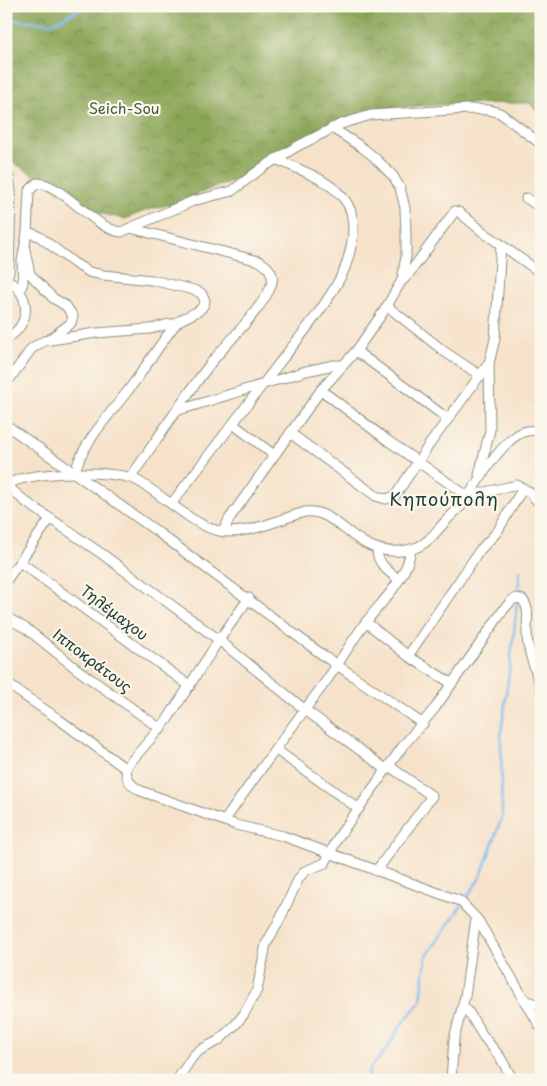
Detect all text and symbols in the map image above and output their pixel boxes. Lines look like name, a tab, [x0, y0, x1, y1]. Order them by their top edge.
park label: Seich-Sou	[88, 96, 160, 119]
district label: Κηπούπολη	[389, 485, 499, 512]
street label: Τηλέμαχου	[76, 579, 154, 645]
street label: Ιπποκράτους	[49, 622, 137, 697]

